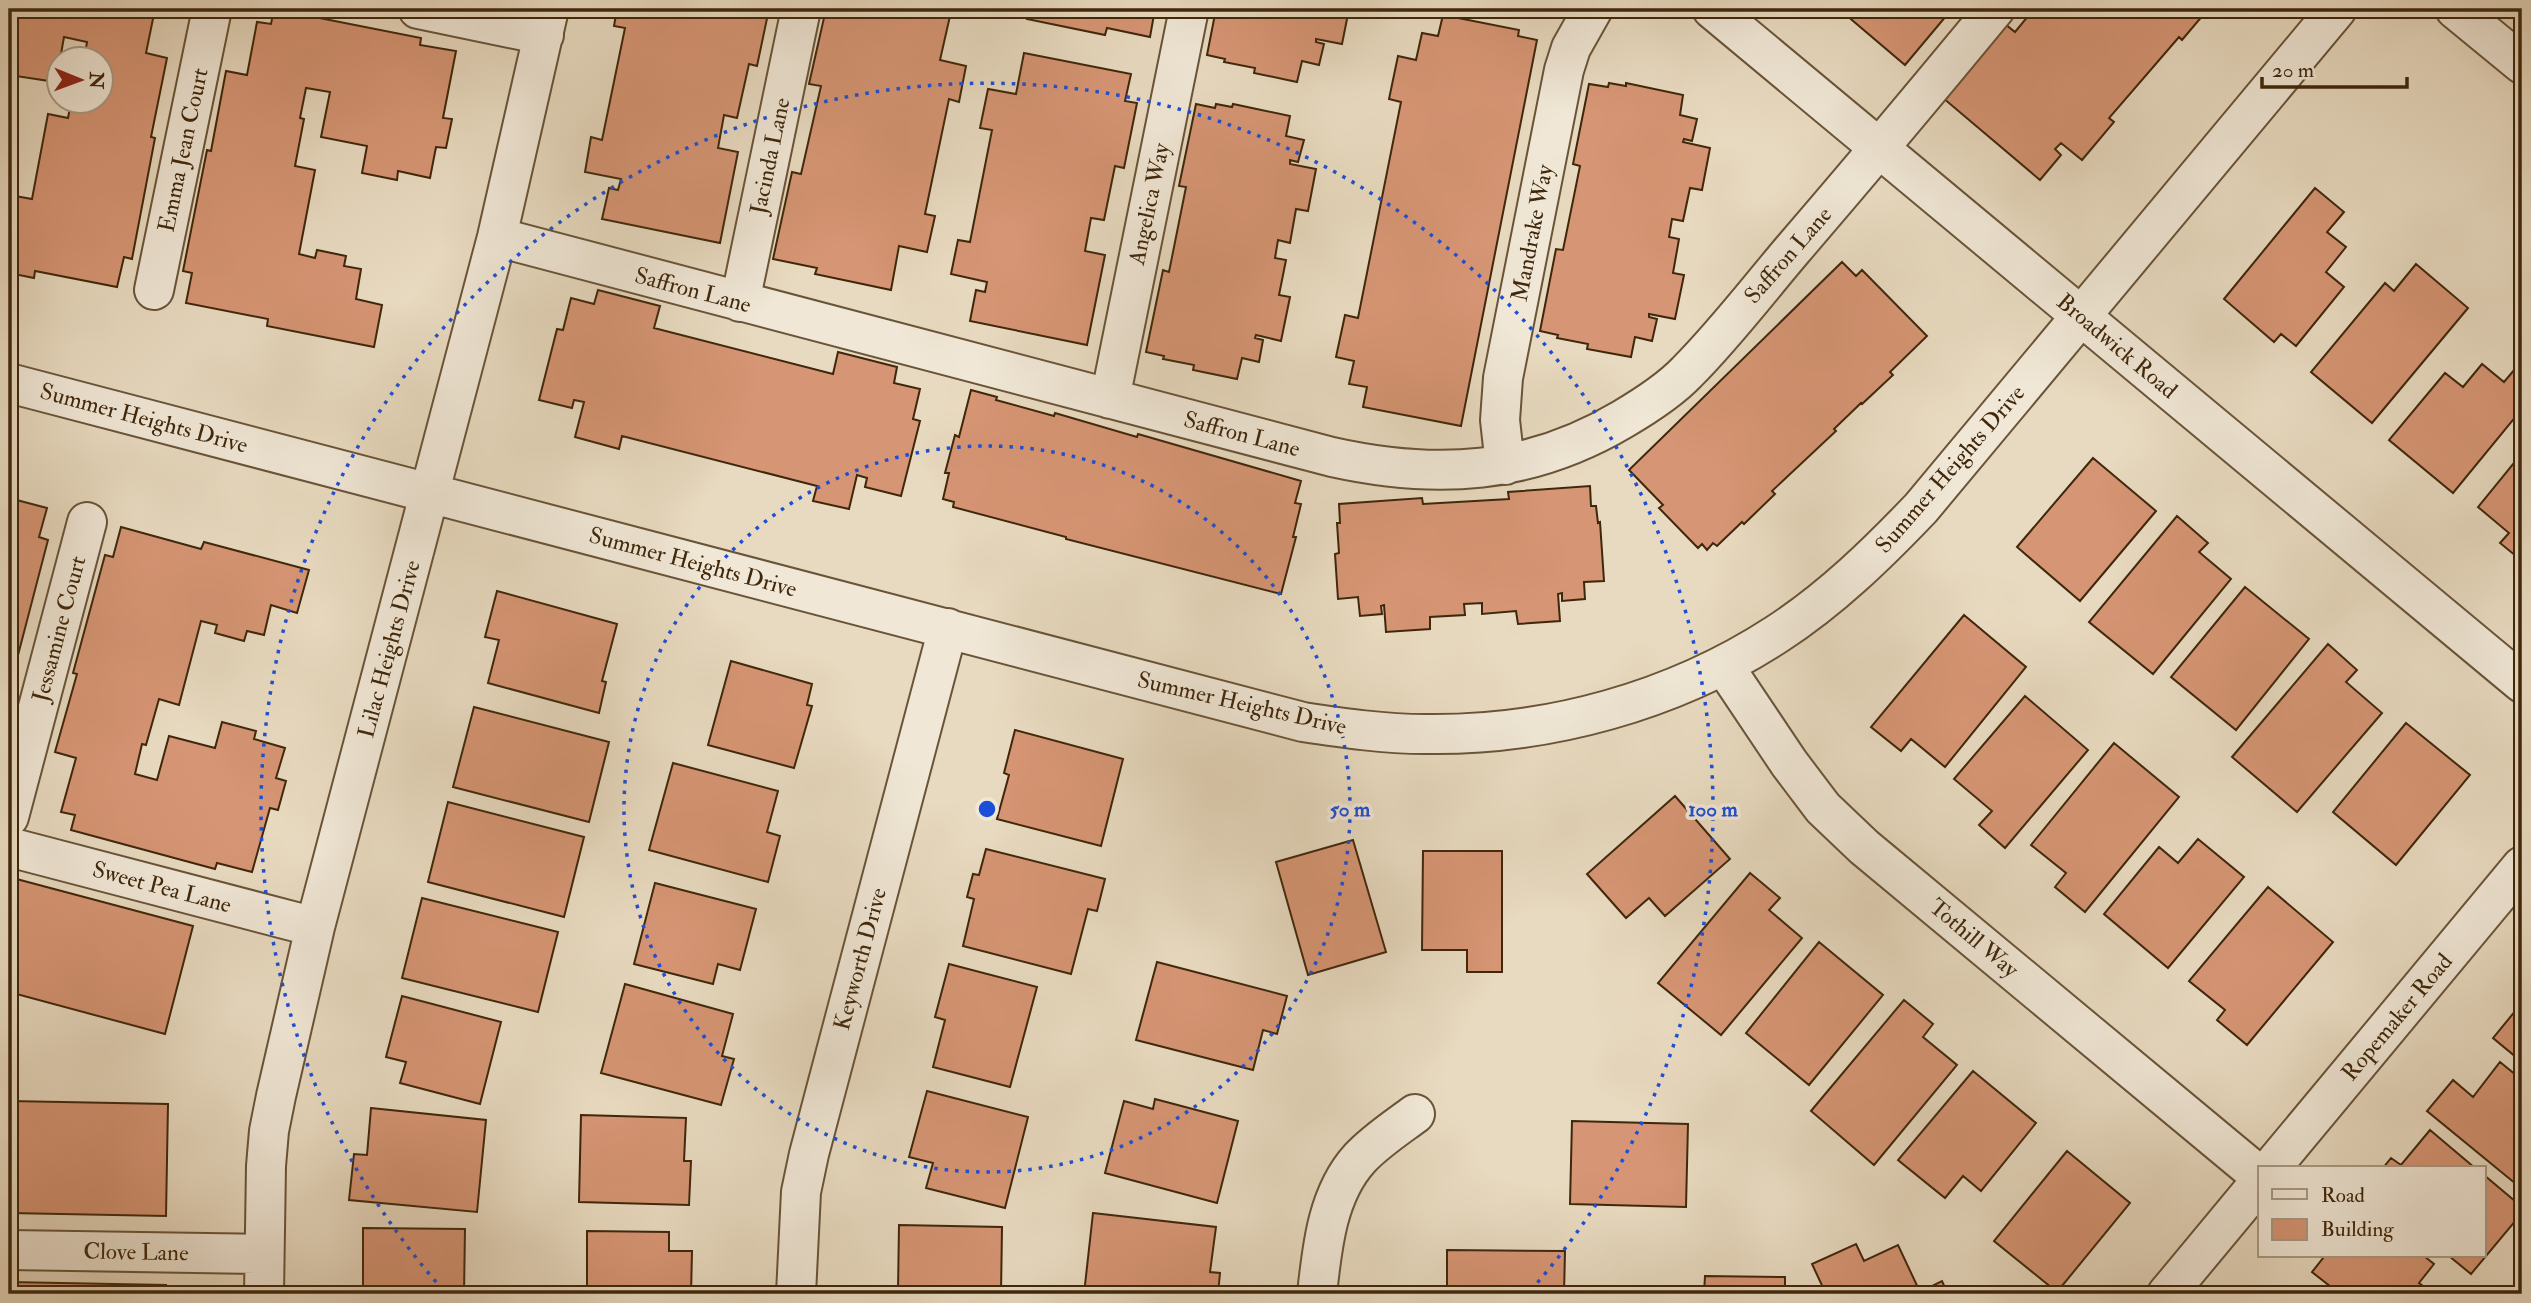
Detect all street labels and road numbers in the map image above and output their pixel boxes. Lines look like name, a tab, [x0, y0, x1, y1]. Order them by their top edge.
street label: Emma Jean Court	[151, 65, 215, 235]
street label: Jacinda Lane	[743, 95, 797, 218]
street label: Angelica Way	[1122, 140, 1176, 268]
street label: Mandrake Way	[1505, 161, 1560, 304]
street label: Saffron Lane	[1738, 200, 1838, 310]
street label: Saffron Lane	[632, 261, 755, 320]
street label: Broadwick Road	[2051, 287, 2183, 405]
street label: Summer Heights Drive	[37, 376, 251, 460]
street label: Summer Heights Drive	[1869, 379, 2031, 559]
street label: Saffron Lane	[1181, 405, 1304, 464]
street label: Summer Heights Drive	[586, 520, 800, 604]
street label: Jessamine Court	[25, 553, 92, 706]
street label: Lilac Heights Drive	[351, 557, 427, 741]
street label: Summer Heights Drive	[1135, 665, 1350, 741]
street label: Sweet Pea Lane	[89, 855, 235, 920]
street label: Keyworth Drive	[827, 884, 893, 1033]
street label: Tothill Way	[1923, 892, 2025, 984]
street label: Ropemaker Road	[2335, 947, 2460, 1087]
street label: Clove Lane	[83, 1237, 189, 1267]

